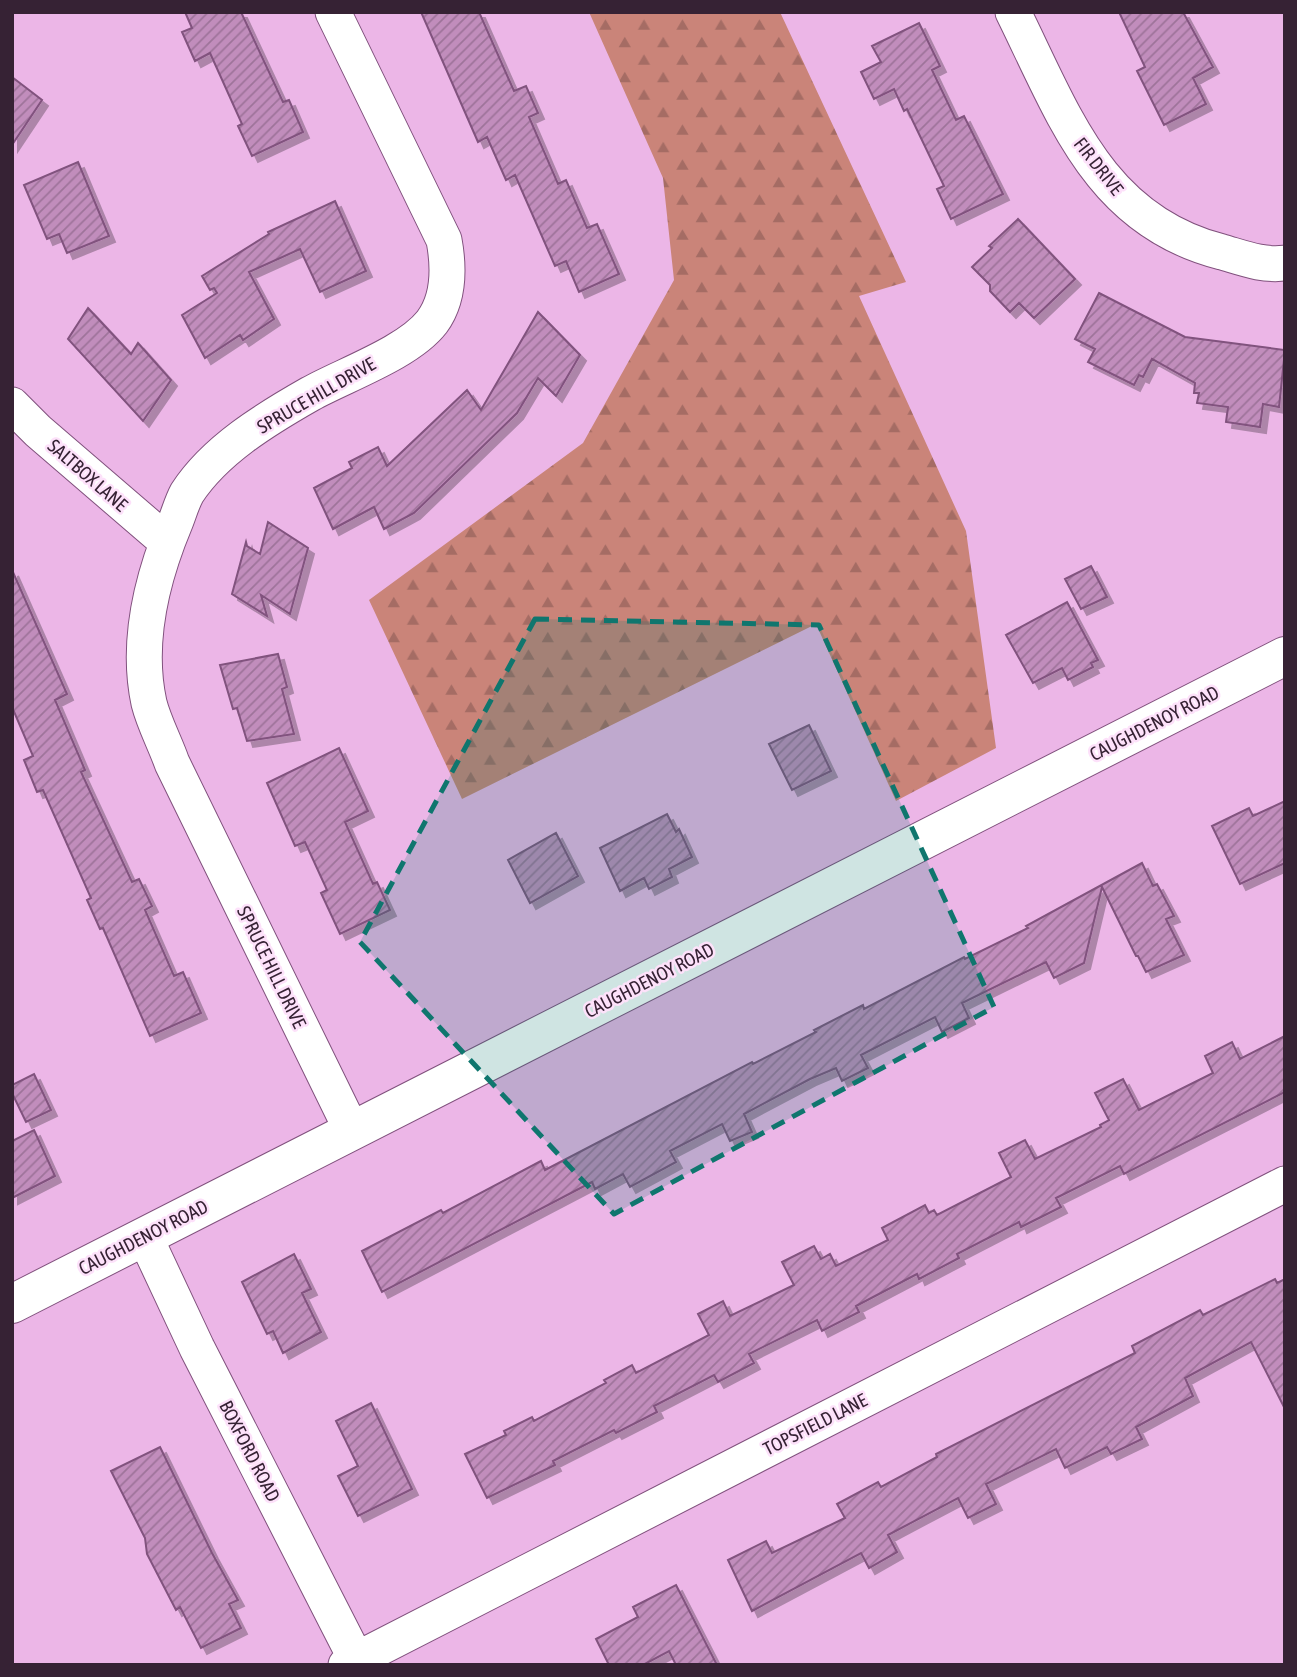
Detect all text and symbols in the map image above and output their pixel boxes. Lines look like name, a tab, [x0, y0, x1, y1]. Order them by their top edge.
street label: FIR DRIVE	[1070, 133, 1128, 199]
street label: SPRUCE HILL DRIVE	[253, 352, 379, 438]
street label: SALTBOX LANE	[44, 434, 132, 516]
street label: CAUGHDENOY ROAD	[1086, 681, 1222, 765]
street label: SPRUCE HILL DRIVE	[233, 902, 311, 1032]
street label: CAUGHDENOY ROAD	[581, 938, 717, 1022]
street label: CAUGHDENOY ROAD	[75, 1195, 211, 1279]
street label: TOPSFIELD LANE	[759, 1388, 871, 1460]
street label: BOXFORD ROAD	[215, 1397, 285, 1505]

